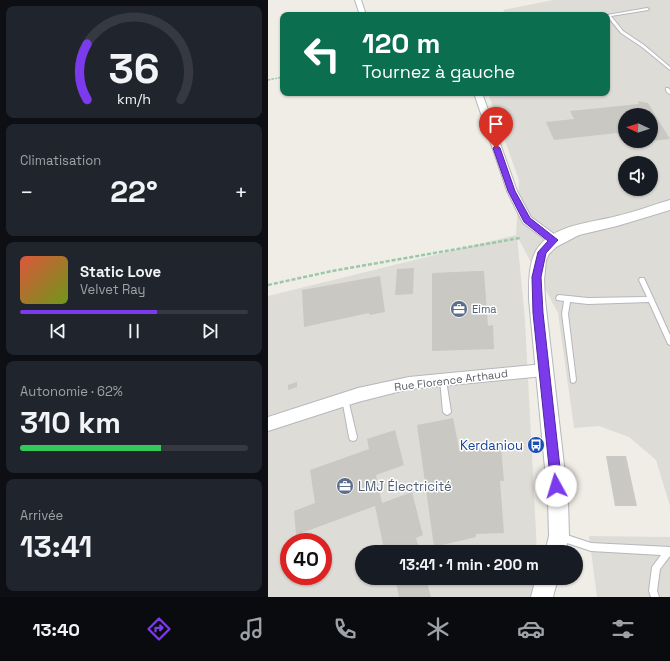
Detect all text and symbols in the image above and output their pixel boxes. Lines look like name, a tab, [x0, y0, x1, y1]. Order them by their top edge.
text: 120 m	[362, 25, 440, 61]
icon: left	[296, 28, 348, 80]
text: 36	[109, 42, 160, 95]
text: Tournez à gauche	[362, 60, 515, 83]
text: km/h	[117, 90, 151, 108]
pin	[479, 107, 513, 148]
north arrow	[618, 108, 658, 148]
map controls	[618, 108, 658, 196]
icon: arrive	[485, 113, 507, 135]
text: Climatisation	[20, 152, 101, 169]
button: sound	[618, 156, 658, 196]
text: 22°	[110, 172, 158, 211]
text: −	[20, 178, 34, 206]
text: +	[234, 178, 248, 206]
text: Static Love	[80, 262, 161, 281]
text: Velvet Ray	[80, 281, 145, 298]
office icon: Eima	[449, 299, 469, 319]
place label: Eima	[472, 302, 497, 316]
icon: previous	[47, 320, 69, 342]
icon: pause	[123, 320, 145, 342]
icon: next	[199, 320, 221, 342]
street label: Rue Florence Arthaud	[393, 366, 509, 394]
text: Autonomie · 62%	[20, 383, 123, 400]
text: 310 km	[20, 403, 121, 442]
bus stop icon: Kerdaniou	[526, 435, 546, 455]
place label: Kerdaniou	[460, 437, 523, 454]
position arrow	[535, 465, 577, 507]
office icon: LMJ Électricité	[335, 476, 355, 496]
place label: LMJ Électricité	[358, 478, 452, 495]
text: Arrivée	[20, 507, 63, 524]
text: 13:41	[20, 527, 92, 566]
speed limit sign: 40	[280, 533, 332, 585]
text: 13:41 · 1 min · 200 m	[399, 555, 539, 574]
icon: directions	[145, 615, 173, 643]
icon: music	[238, 615, 266, 643]
icon: phone	[331, 615, 359, 643]
icon: climate	[424, 615, 452, 643]
icon: car	[517, 615, 545, 643]
icon: filters	[609, 615, 637, 643]
text: 13:40	[32, 618, 80, 641]

